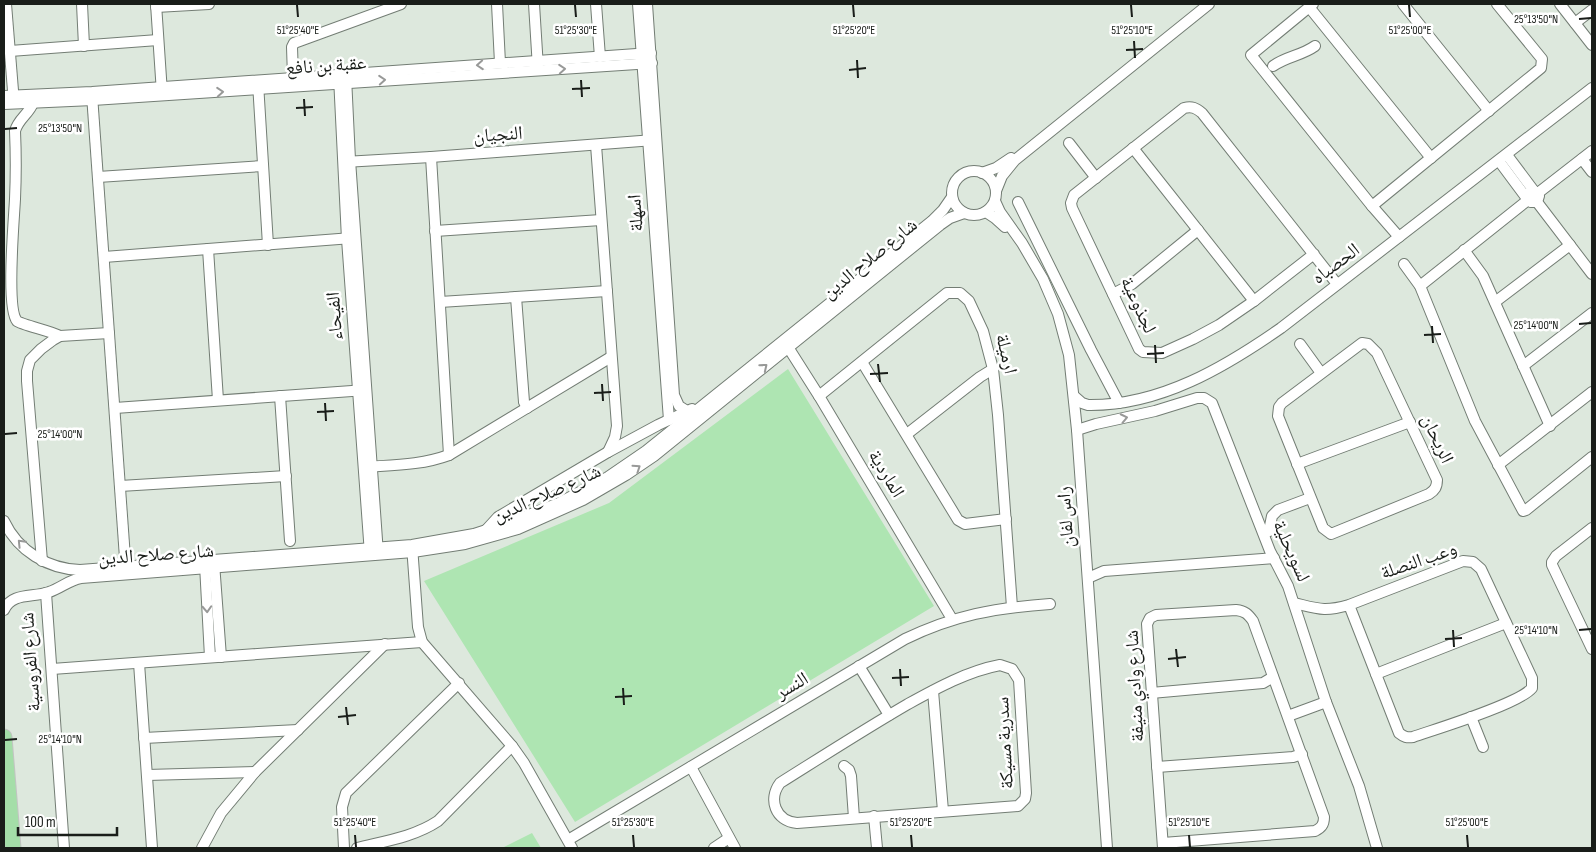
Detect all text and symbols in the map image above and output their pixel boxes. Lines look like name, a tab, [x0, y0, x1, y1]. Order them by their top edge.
text: 25°13'50"N	[1514, 12, 1558, 27]
text: 51°25'40"E	[277, 23, 319, 38]
text: 51°25'30"E	[555, 23, 597, 38]
text: 51°25'20"E	[833, 23, 875, 38]
text: 51°25'10"E	[1111, 23, 1153, 38]
text: 51°25'00"E	[1389, 23, 1431, 38]
street label: عقبة بن نافع	[285, 52, 367, 80]
one-way arrow	[476, 59, 484, 70]
one-way arrow	[558, 63, 566, 74]
one-way arrow	[378, 75, 386, 86]
one-way arrow	[216, 86, 224, 97]
text: 25°13'50"N	[38, 121, 82, 136]
street label: النجيان	[472, 122, 524, 148]
street label: اسهلة	[623, 193, 649, 233]
street label: شارع صلاح الدين	[818, 214, 922, 304]
street label: الحصباه	[1307, 239, 1365, 289]
street label: لجذوعية	[1115, 273, 1161, 337]
street label: الفيحاء	[322, 291, 348, 341]
text: 25°14'00"N	[1514, 318, 1558, 333]
street label: ارميلة	[990, 332, 1022, 376]
one-way arrow	[758, 365, 767, 373]
street label: الريحان	[1416, 411, 1458, 467]
one-way arrow	[1120, 413, 1129, 424]
text: 25°14'00"N	[38, 427, 82, 442]
street label: الماردية	[863, 446, 909, 502]
street label: شارع صلاح الدين	[489, 460, 605, 528]
one-way arrow	[631, 465, 641, 474]
street label: راس لفان	[1052, 486, 1080, 548]
street label: لسويحلية	[1267, 517, 1315, 585]
street label: وعب النصلة	[1378, 537, 1460, 585]
street label: شارع صلاح الدين	[97, 539, 215, 571]
one-way arrow	[17, 540, 26, 549]
one-way arrow	[202, 605, 213, 613]
street label: شارع الفروسية	[16, 612, 46, 712]
text: 25°14'10"N	[1514, 623, 1558, 638]
street label: شارع وادي منيفة	[1121, 629, 1152, 743]
street label: النسر	[770, 667, 813, 705]
street label: سدرية مسيكة	[991, 696, 1019, 790]
text: 25°14'10"N	[38, 732, 82, 747]
scale bar	[18, 804, 116, 836]
text: 100 m	[25, 813, 56, 832]
text: 51°25'40"E	[334, 815, 376, 830]
text: 51°25'30"E	[612, 815, 654, 830]
text: 51°25'20"E	[890, 815, 932, 830]
text: 51°25'10"E	[1168, 815, 1210, 830]
text: 51°25'00"E	[1446, 815, 1488, 830]

